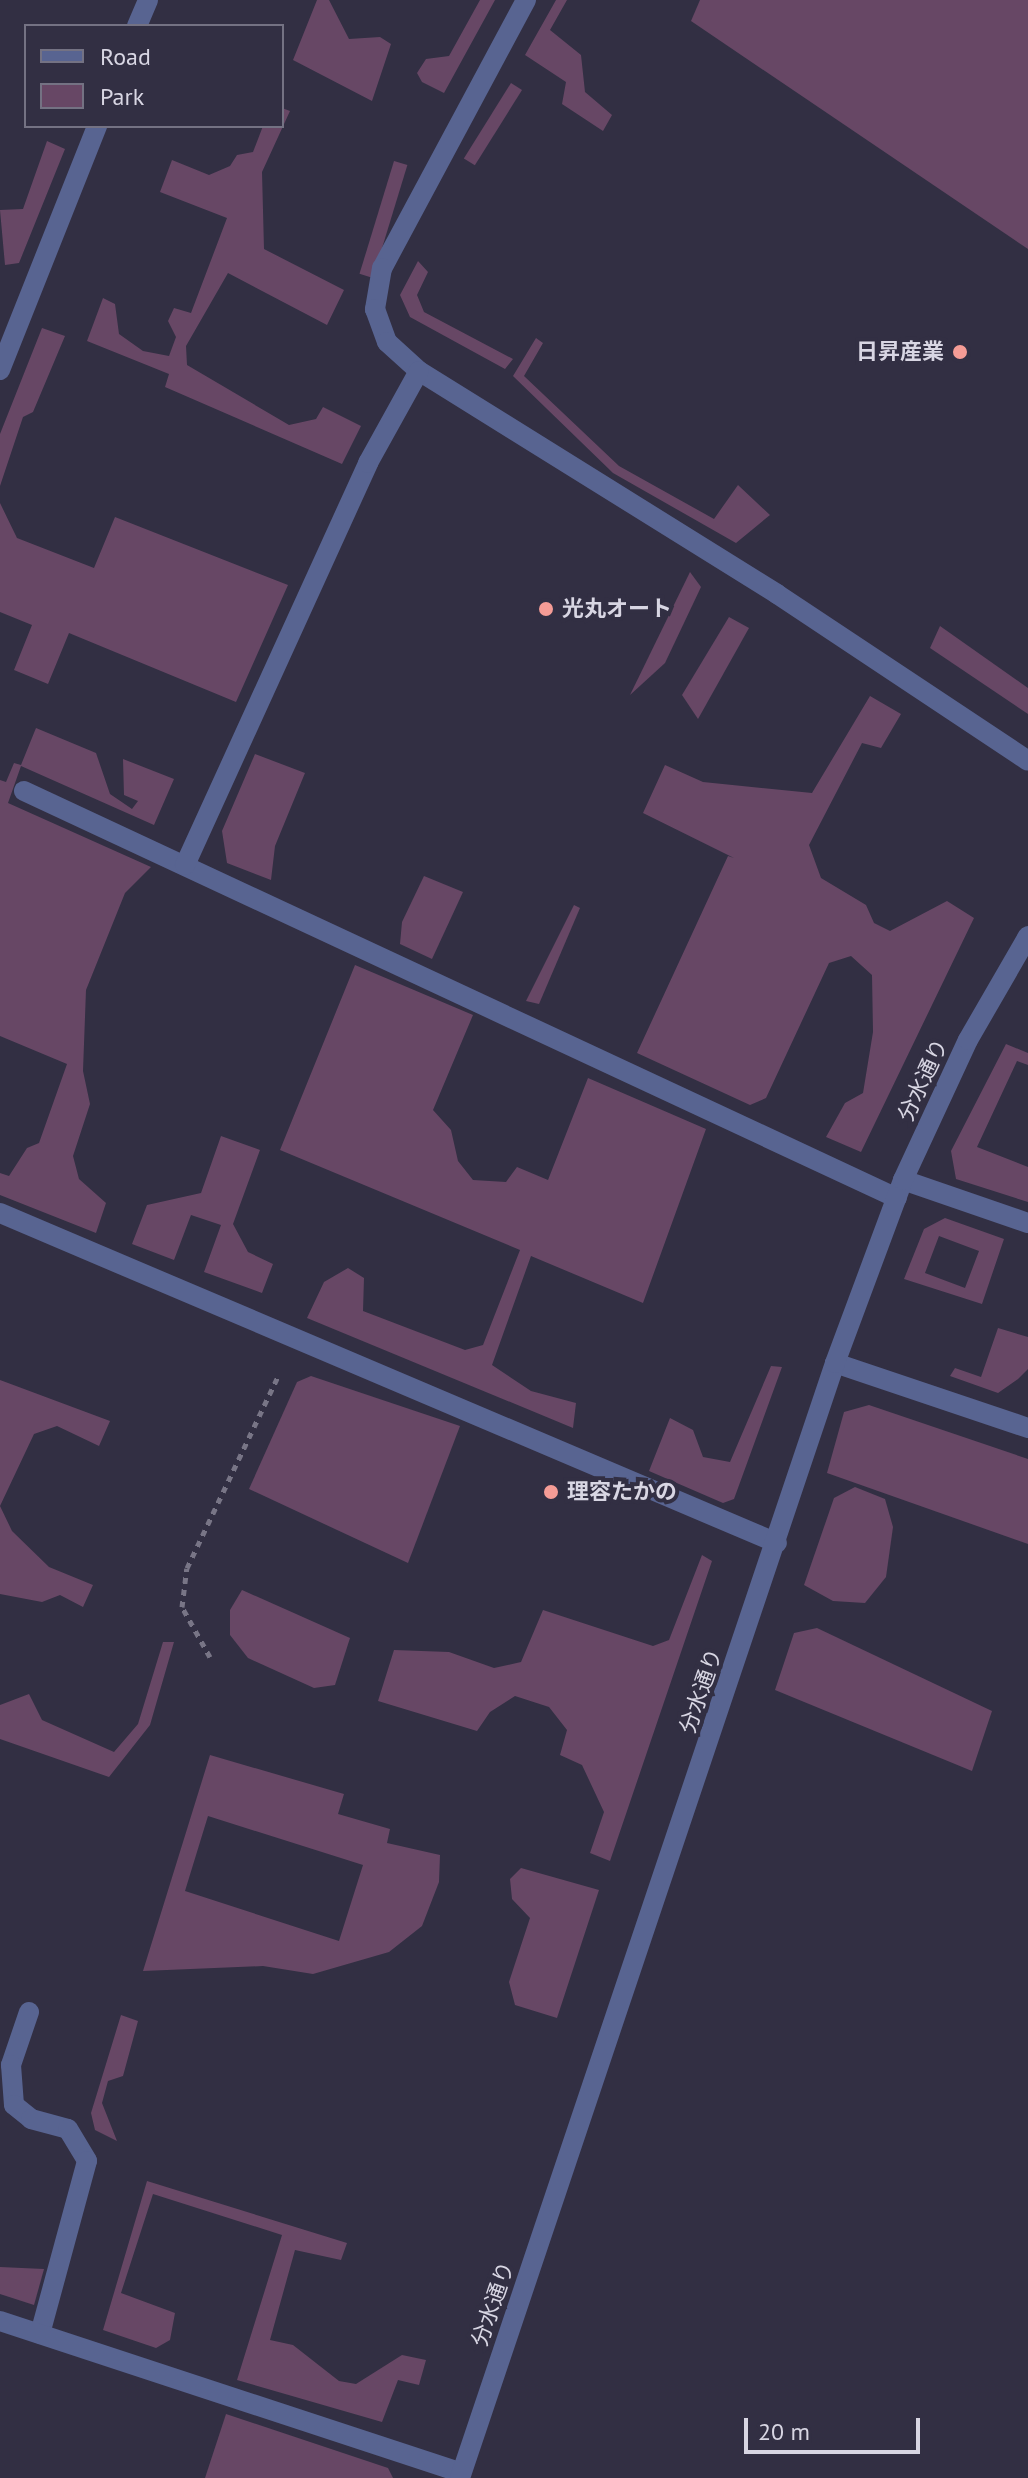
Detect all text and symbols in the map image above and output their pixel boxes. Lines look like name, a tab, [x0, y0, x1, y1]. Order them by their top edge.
legend	[24, 24, 284, 128]
text: Road	[100, 41, 151, 72]
text: Park	[100, 81, 144, 112]
place label: 日昇産業	[856, 339, 944, 365]
marker: 日昇産業	[951, 343, 969, 361]
place label: 光丸オート	[562, 596, 672, 622]
marker: 光丸オート	[537, 600, 555, 618]
street label: 分水通り	[892, 1035, 954, 1125]
place label: 理容たかの	[567, 1479, 677, 1505]
marker: 理容たかの	[542, 1483, 560, 1501]
street label: 分水通り	[674, 1645, 728, 1737]
street label: 分水通り	[466, 2258, 520, 2350]
scale bar	[748, 2402, 924, 2452]
text: 20 m	[758, 2416, 810, 2447]

